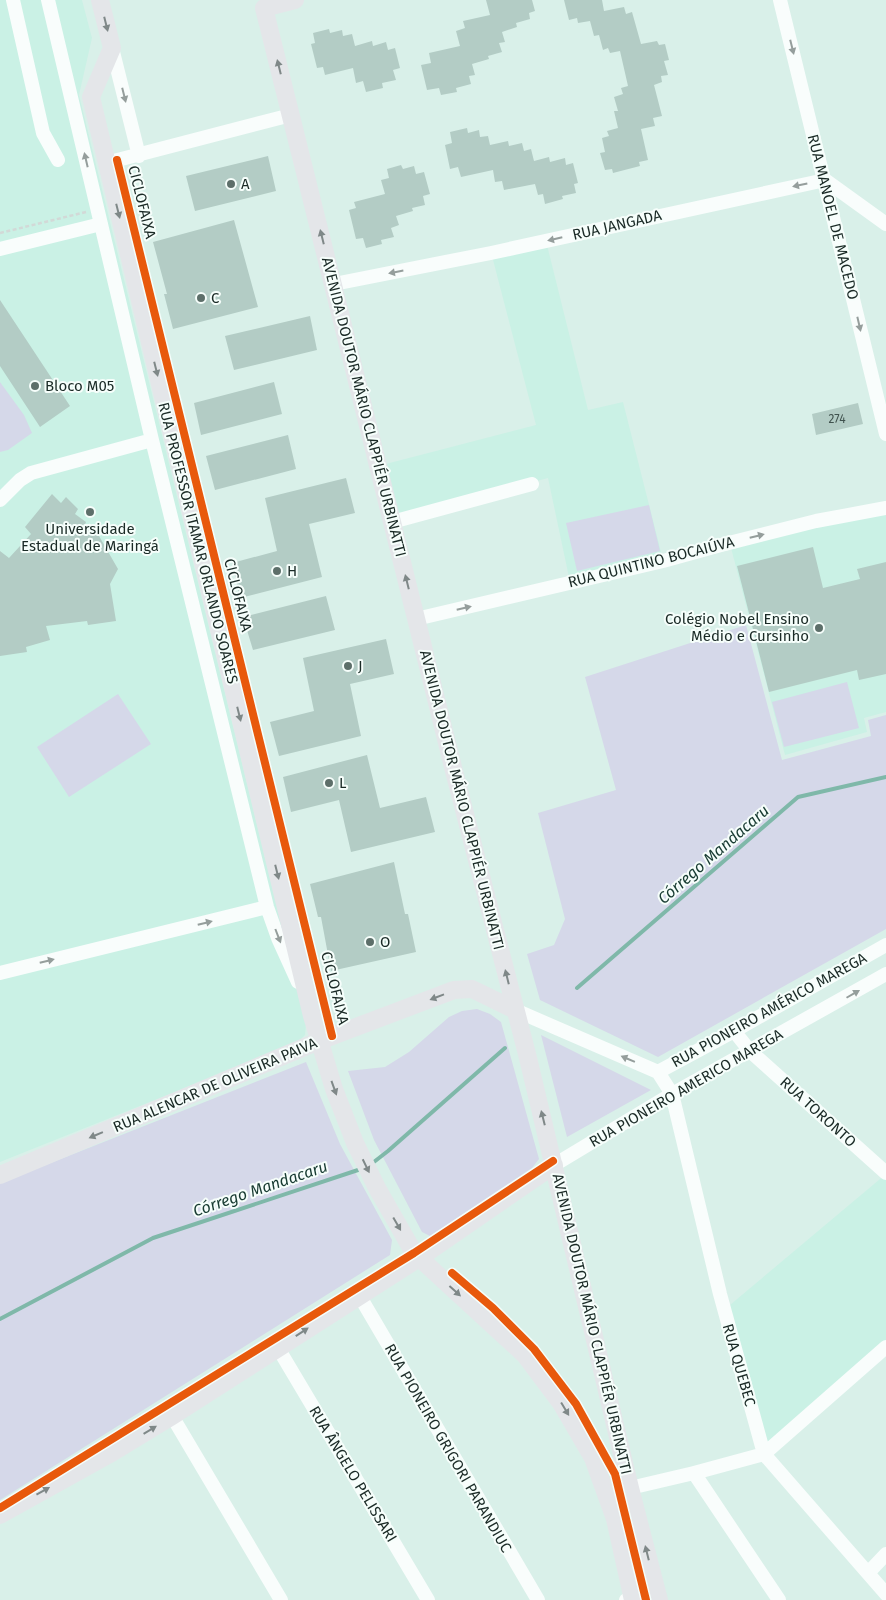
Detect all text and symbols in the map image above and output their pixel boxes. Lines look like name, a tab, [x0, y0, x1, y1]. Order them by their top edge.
one-way arrow	[102, 16, 110, 31]
one-way arrow	[788, 40, 796, 55]
one-way arrow	[275, 60, 283, 75]
one-way arrow	[120, 88, 128, 103]
street label: RUA MANOEL DE MACEDO	[804, 132, 862, 302]
one-way arrow	[82, 152, 90, 167]
street label: CICLOFAIXA	[124, 164, 160, 241]
place label: A	[241, 175, 250, 193]
marker: A	[225, 178, 237, 190]
one-way arrow	[792, 181, 807, 189]
one-way arrow	[114, 203, 122, 218]
street label: RUA JANGADA	[571, 206, 664, 244]
one-way arrow	[318, 230, 326, 245]
one-way arrow	[548, 235, 563, 243]
street label: AVENIDA DOUTOR MÁRIO CLAPPIÉR URBINATTI	[318, 255, 410, 559]
one-way arrow	[388, 268, 404, 276]
place label: C	[211, 289, 220, 307]
marker: C	[195, 292, 207, 304]
one-way arrow	[855, 317, 863, 332]
one-way arrow	[152, 361, 160, 376]
place label: Bloco M05	[45, 377, 114, 395]
marker: Bloco M05	[29, 380, 41, 392]
street label: RUA PROFESSOR ITAMAR ORLANDO SOARES	[154, 400, 242, 686]
house number: 274	[828, 412, 846, 426]
marker: Universidade Estadual de Maringá	[84, 506, 96, 518]
place label: Universidade Estadual de Maringá	[21, 520, 159, 555]
one-way arrow	[750, 532, 765, 540]
street label: RUA QUINTINO BOCAIÚVA	[566, 533, 736, 591]
street label: CICLOFAIXA	[220, 557, 256, 634]
place label: H	[287, 562, 297, 580]
marker: H	[271, 565, 283, 577]
one-way arrow	[403, 575, 411, 590]
one-way arrow	[456, 604, 471, 612]
place label: Colégio Nobel Ensino Médio e Cursinho	[665, 610, 809, 645]
marker: Colégio Nobel Ensino Médio e Cursinho	[813, 622, 825, 634]
street label: AVENIDA DOUTOR MÁRIO CLAPPIÉR URBINATTI	[416, 648, 508, 952]
place label: J	[358, 657, 363, 675]
marker: J	[342, 660, 354, 672]
one-way arrow	[235, 706, 243, 721]
place label: L	[339, 774, 347, 792]
marker: L	[323, 777, 335, 789]
water label: Córrego Mandacaru	[654, 801, 773, 908]
one-way arrow	[273, 864, 281, 879]
one-way arrow	[198, 919, 213, 927]
one-way arrow	[274, 929, 282, 943]
place label: O	[380, 933, 390, 951]
marker: O	[364, 936, 376, 948]
street label: RUA PIONEIRO AMÉRICO MAREGA	[668, 949, 870, 1071]
street label: CICLOFAIXA	[317, 950, 353, 1027]
one-way arrow	[40, 957, 55, 965]
one-way arrow	[503, 970, 511, 985]
one-way arrow	[846, 989, 859, 998]
one-way arrow	[430, 993, 444, 1001]
street label: RUA PIONEIRO AMERICO MAREGA	[586, 1025, 786, 1151]
street label: RUA ALENCAR DE OLIVEIRA PAIVA	[110, 1034, 320, 1136]
one-way arrow	[621, 1054, 635, 1062]
street label: RUA TORONTO	[776, 1073, 860, 1151]
one-way arrow	[331, 1080, 338, 1095]
one-way arrow	[539, 1110, 547, 1125]
one-way arrow	[89, 1131, 103, 1139]
water label: Córrego Mandacaru	[190, 1156, 330, 1220]
one-way arrow	[363, 1159, 371, 1173]
street label: AVENIDA DOUTOR MÁRIO CLAPPIÉR URBINATTI	[549, 1172, 635, 1476]
one-way arrow	[393, 1217, 402, 1230]
one-way arrow	[448, 1285, 460, 1297]
street label: RUA QUEBEC	[719, 1322, 760, 1409]
one-way arrow	[295, 1328, 308, 1337]
street label: RUA PIONEIRO GRIGORI PARANDIUC	[381, 1341, 516, 1556]
street label: RUA ÂNGELO PELISSARI	[305, 1403, 401, 1545]
one-way arrow	[560, 1403, 569, 1416]
one-way arrow	[144, 1425, 157, 1434]
one-way arrow	[35, 1487, 50, 1495]
one-way arrow	[643, 1545, 651, 1560]

